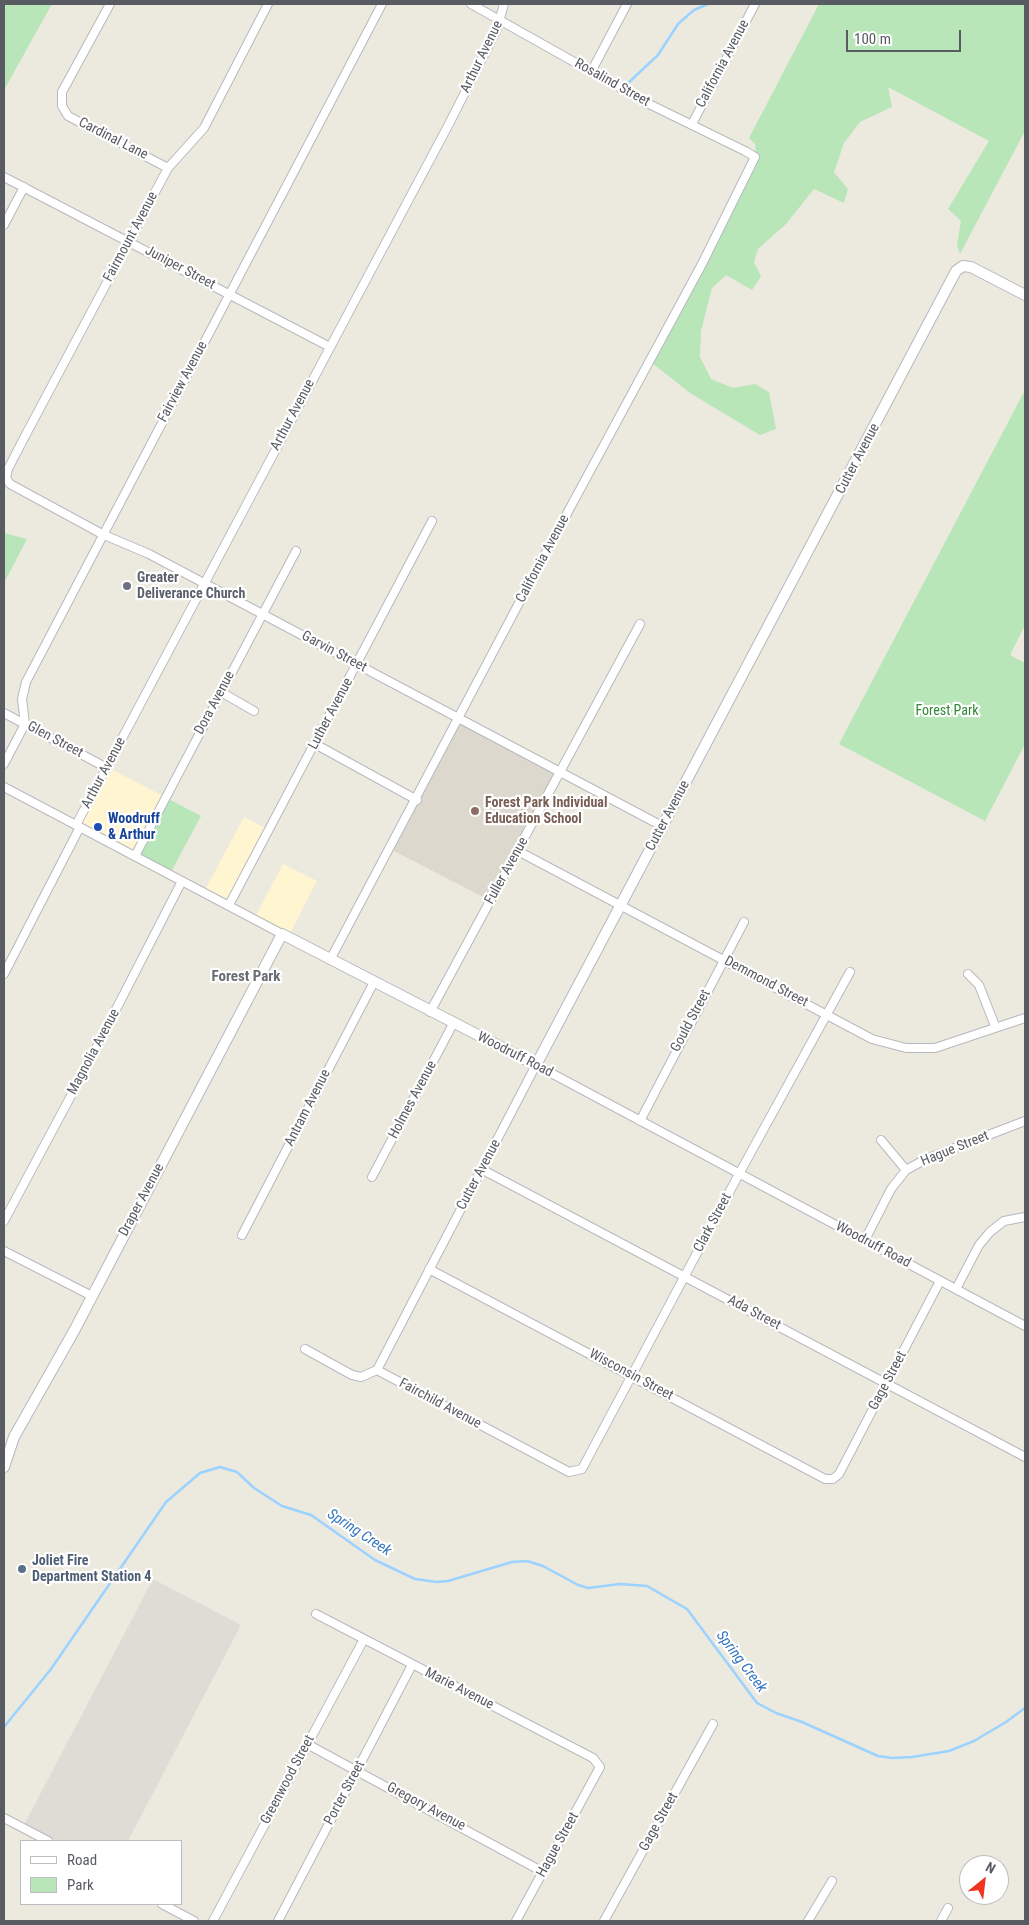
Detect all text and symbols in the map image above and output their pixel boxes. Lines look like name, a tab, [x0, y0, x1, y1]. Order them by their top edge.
street label: California Avenue	[693, 17, 753, 111]
street label: Arthur Avenue	[457, 18, 507, 96]
scale bar	[849, 20, 964, 52]
text: 100 m	[854, 30, 891, 48]
street label: Rosalind Street	[571, 55, 653, 111]
street label: Cardinal Lane	[76, 114, 150, 164]
street label: Fairmount Avenue	[100, 189, 162, 285]
street label: Juniper Street	[142, 242, 218, 294]
street label: Fairview Avenue	[155, 339, 211, 425]
street label: Arthur Avenue	[267, 377, 319, 453]
street label: Cutter Avenue	[832, 421, 884, 497]
street label: California Avenue	[513, 512, 573, 606]
place label: Greater Deliverance Church	[137, 570, 245, 602]
marker: Greater Deliverance Church	[121, 580, 133, 592]
street label: Garvin Street	[299, 628, 369, 676]
street label: Dora Avenue	[191, 668, 239, 738]
street label: Luther Avenue	[305, 675, 357, 753]
park label: Forest Park	[915, 703, 979, 719]
street label: Glen Street	[24, 718, 86, 762]
street label: Arthur Avenue	[78, 735, 130, 811]
street label: Cutter Avenue	[642, 778, 694, 854]
place label: Forest Park Individual Education School	[485, 795, 607, 828]
marker: Forest Park Individual Education School	[469, 805, 481, 817]
place label: Woodruff & Arthur	[108, 811, 160, 844]
marker: Woodruff & Arthur	[92, 821, 104, 833]
street label: Fuller Avenue	[482, 835, 532, 907]
street label: Demmond Street	[721, 953, 811, 1011]
district label: Forest Park	[212, 968, 280, 986]
street label: Gould Street	[668, 987, 714, 1055]
street label: Magnolia Avenue	[64, 1006, 124, 1098]
street label: Woodruff Road	[474, 1029, 556, 1081]
street label: Holmes Avenue	[385, 1058, 441, 1142]
street label: Antram Avenue	[282, 1067, 334, 1149]
street label: Hague Street	[919, 1128, 991, 1170]
street label: Cutter Avenue	[453, 1137, 505, 1213]
street label: Draper Avenue	[116, 1161, 168, 1239]
street label: Clark Street	[690, 1191, 736, 1255]
street label: Woodruff Road	[833, 1218, 913, 1272]
street label: Ada Street	[725, 1292, 783, 1334]
street label: Wisconsin Street	[586, 1346, 676, 1404]
street label: Gage Street	[865, 1349, 911, 1413]
street label: Fairchild Avenue	[396, 1375, 484, 1433]
water label: Spring Creek	[324, 1506, 394, 1560]
place label: Joliet Fire Department Station 4	[32, 1553, 151, 1585]
marker: Joliet Fire Department Station 4	[16, 1563, 28, 1575]
water label: Spring Creek	[712, 1627, 770, 1697]
street label: Marie Avenue	[422, 1665, 496, 1713]
street label: Greenwood Street	[257, 1733, 319, 1827]
street label: Porter Street	[321, 1758, 369, 1828]
street label: Gregory Avenue	[384, 1779, 468, 1835]
street label: Gage Street	[636, 1790, 682, 1854]
street label: Hague Street	[533, 1810, 583, 1880]
legend	[20, 1840, 182, 1905]
text: Road	[67, 1851, 97, 1869]
north arrow	[959, 1855, 1009, 1905]
text: N	[983, 1859, 998, 1877]
text: Park	[67, 1876, 94, 1894]

